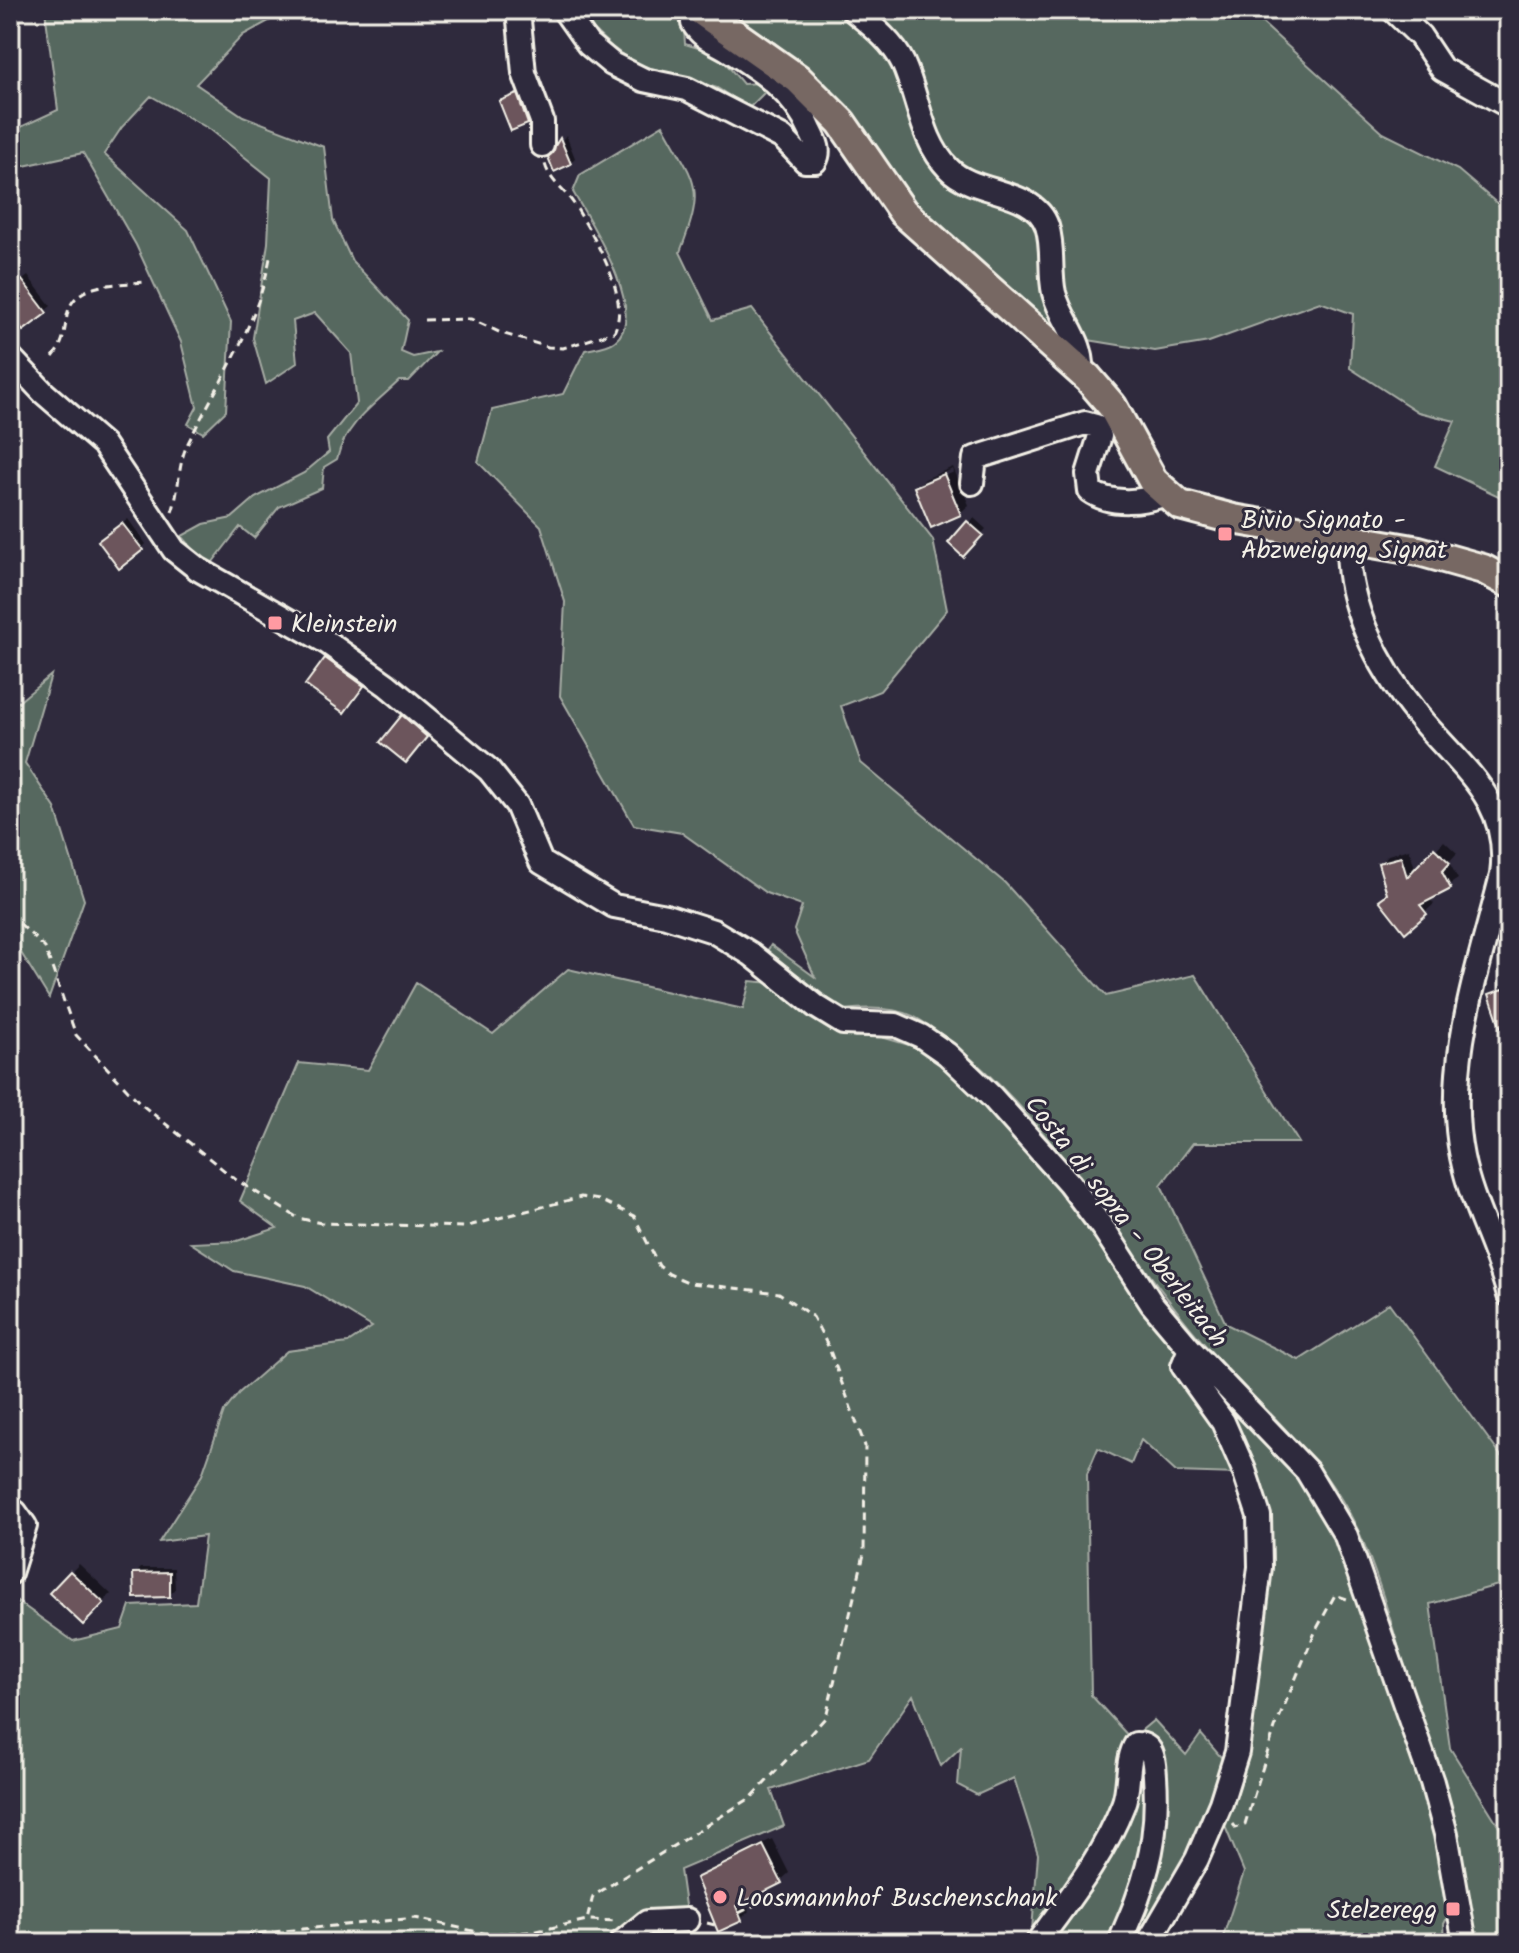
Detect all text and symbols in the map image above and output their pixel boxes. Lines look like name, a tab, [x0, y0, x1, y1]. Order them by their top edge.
place label: Bivio Signato - Abzweigung Signat	[1241, 500, 1448, 572]
marker: Bivio Signato - Abzweigung Signat	[1216, 525, 1234, 543]
place label: Kleinstein	[291, 604, 397, 646]
marker: Kleinstein	[266, 614, 284, 632]
street label: Costa di sopra - Oberleitach	[1013, 1087, 1238, 1358]
place label: Loosmannhof Buschenschank	[736, 1878, 1058, 1920]
marker: Loosmannhof Buschenschank	[711, 1888, 729, 1906]
place label: Stelzeregg	[1327, 1890, 1437, 1932]
marker: Stelzeregg	[1444, 1900, 1462, 1918]

